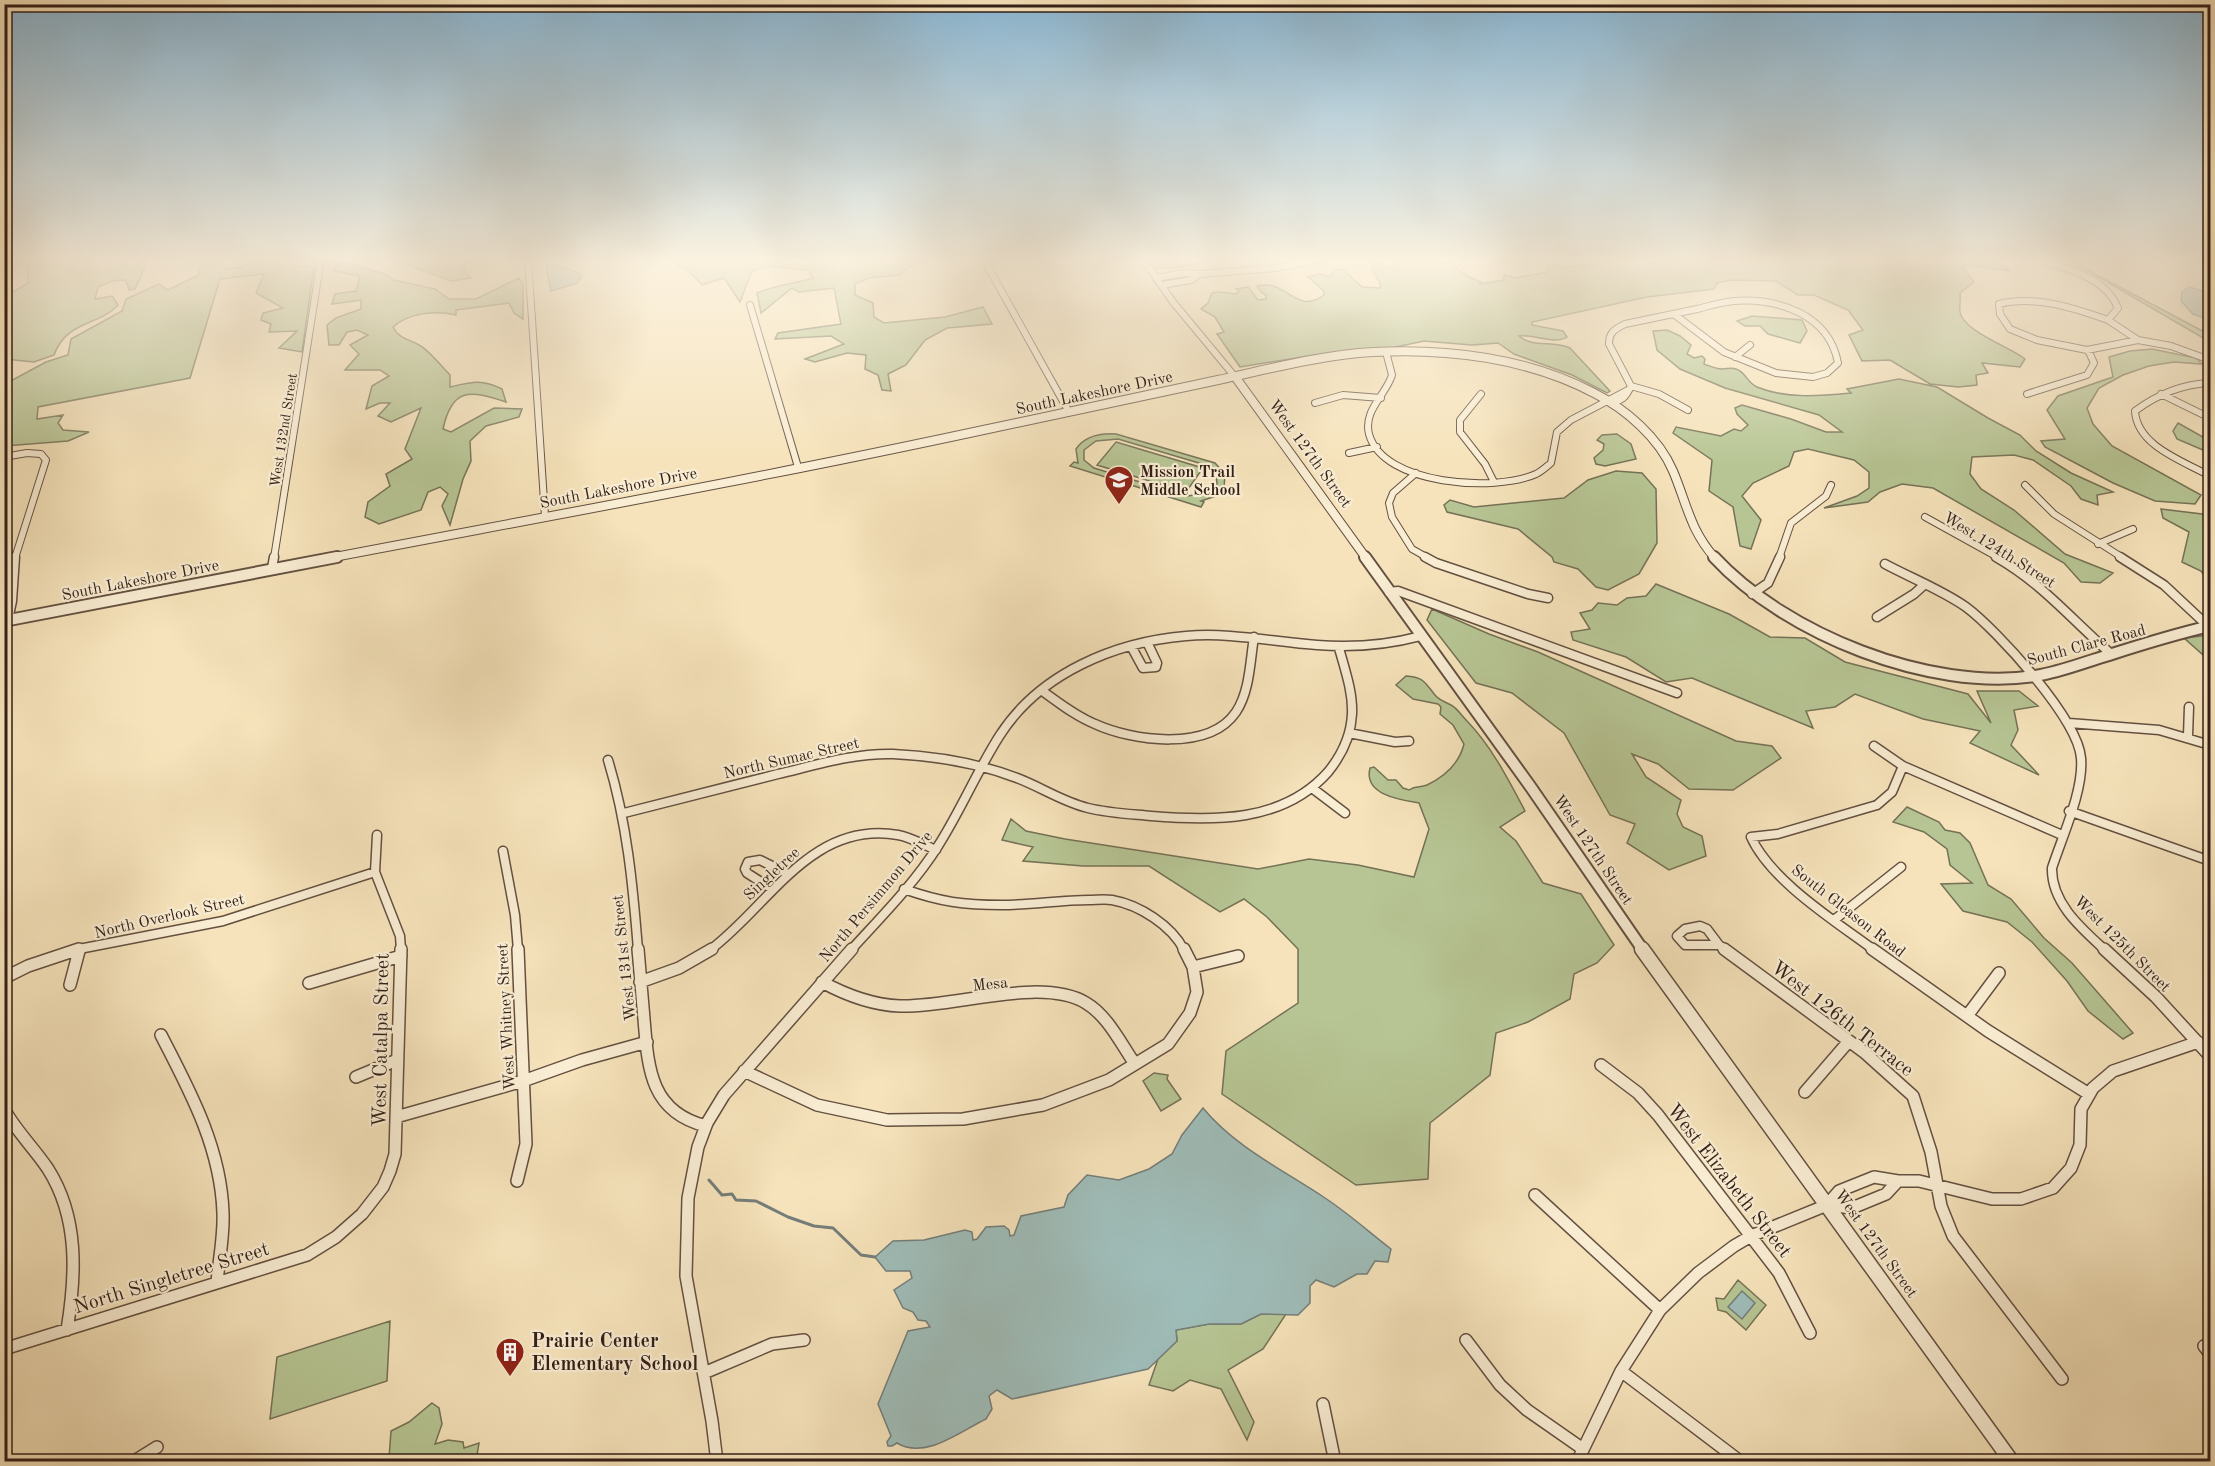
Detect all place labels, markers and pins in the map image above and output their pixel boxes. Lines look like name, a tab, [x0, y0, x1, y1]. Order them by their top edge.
school or university icon: Mission Trail Middle School	[1103, 464, 1135, 506]
place label: Mission Trail Middle School	[1140, 465, 1241, 499]
place label: Prairie Center Elementary School	[531, 1332, 698, 1375]
building icon: Prairie Center Elementary School	[494, 1336, 526, 1378]

